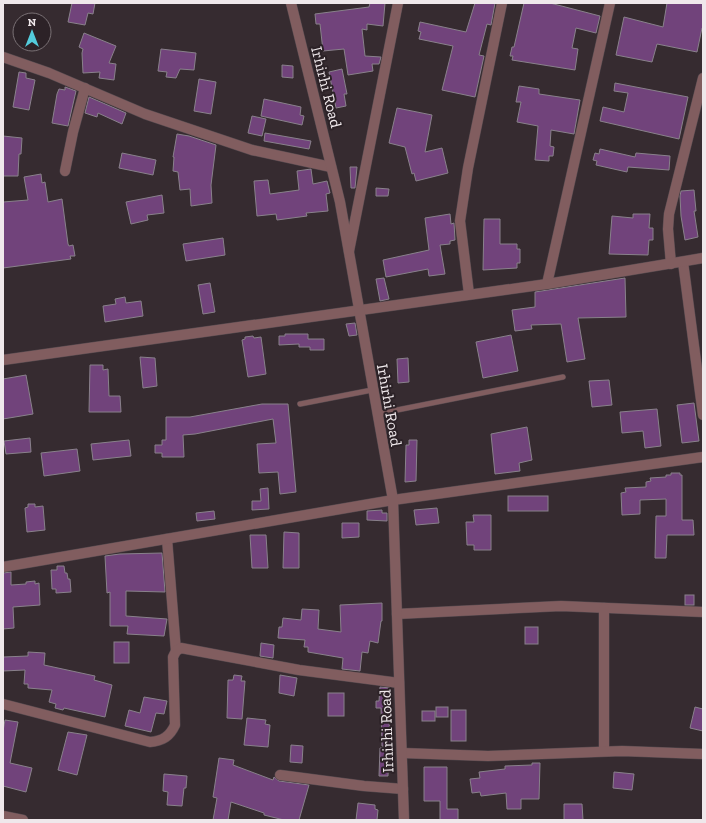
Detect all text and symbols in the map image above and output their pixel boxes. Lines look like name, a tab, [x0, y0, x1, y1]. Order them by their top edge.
north arrow	[12, 12, 52, 52]
text: N	[28, 16, 37, 29]
street label: Irhirhi Road	[307, 44, 346, 130]
street label: Irhirhi Road	[373, 362, 406, 448]
street label: Irhirhi Road	[376, 689, 397, 773]

